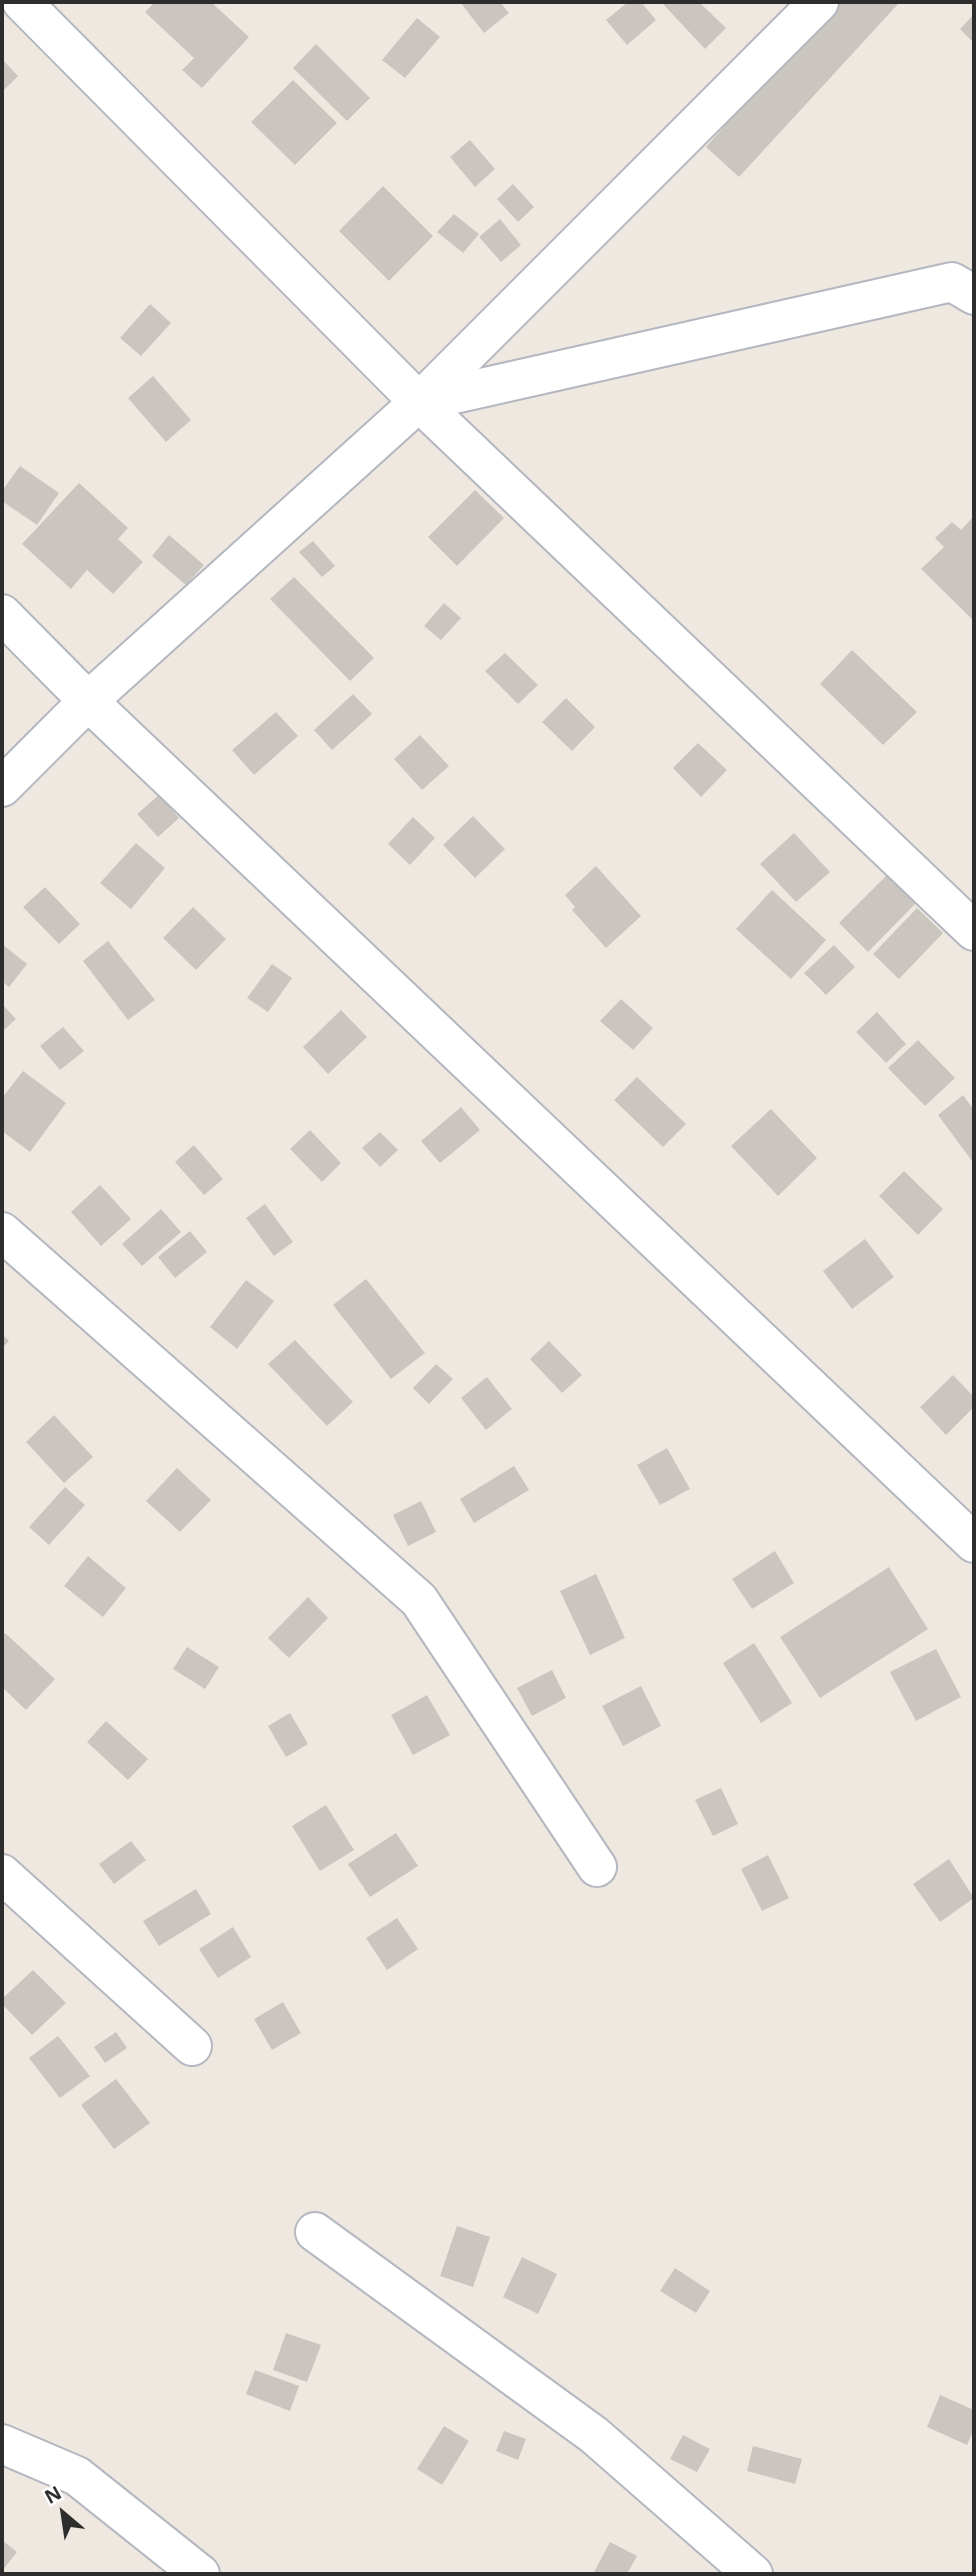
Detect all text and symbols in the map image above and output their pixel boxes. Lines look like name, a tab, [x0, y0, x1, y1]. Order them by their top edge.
north arrow	[28, 2478, 98, 2548]
text: N	[40, 2480, 66, 2510]

